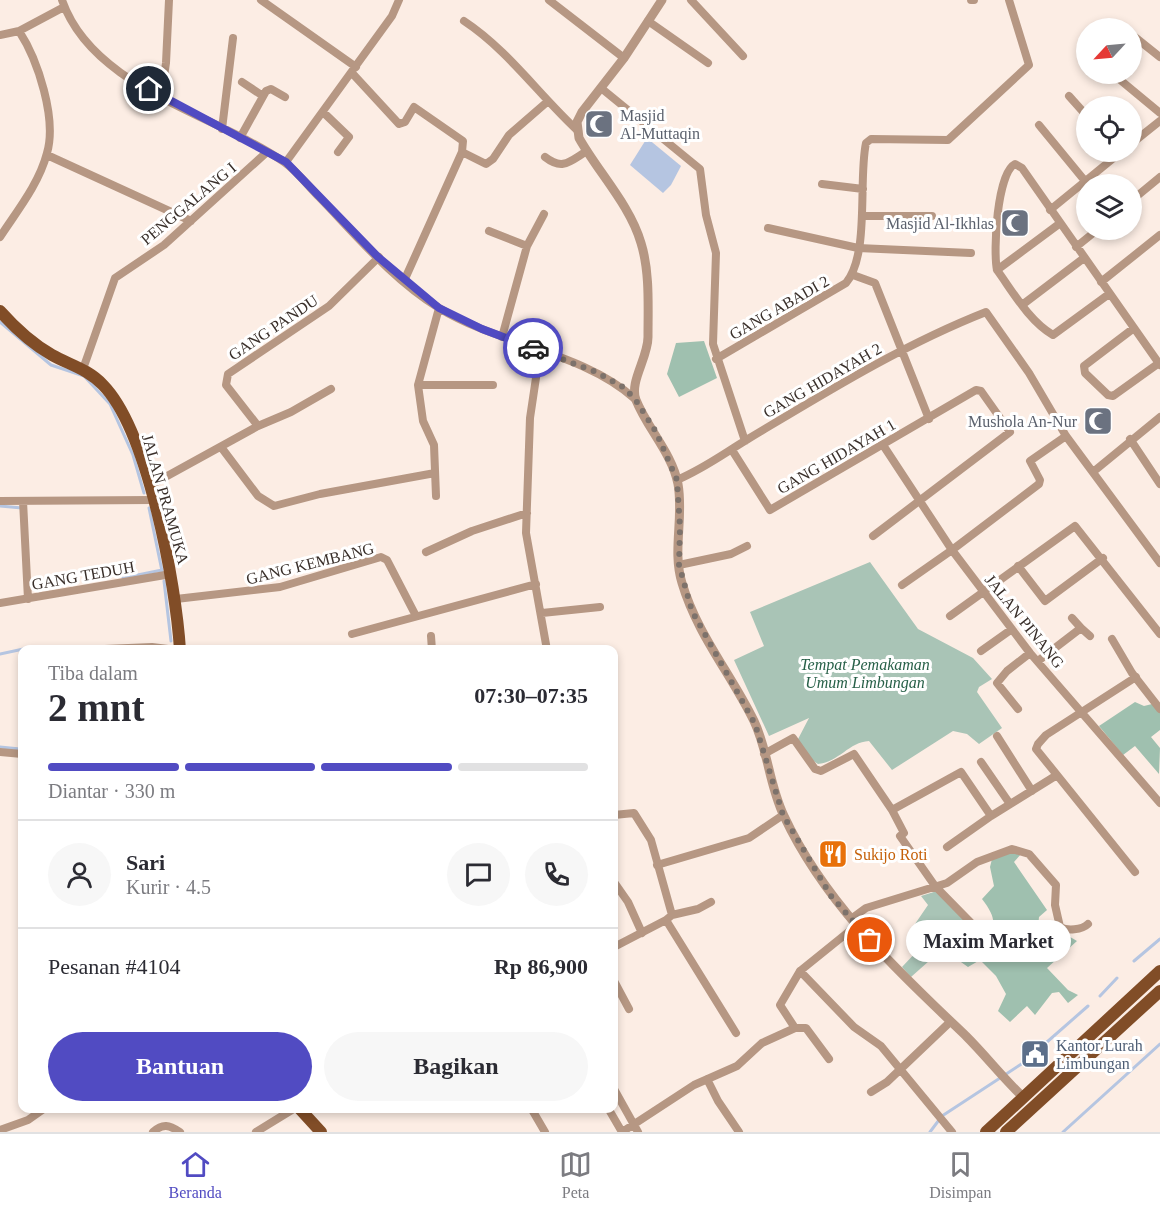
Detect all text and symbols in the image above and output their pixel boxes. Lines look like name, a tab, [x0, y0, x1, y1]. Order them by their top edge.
north arrow	[1076, 18, 1142, 84]
map controls	[1076, 18, 1142, 240]
pin	[123, 63, 174, 114]
icon: home	[132, 72, 165, 105]
button: locate	[1076, 96, 1142, 162]
place label: Masjid Al-Muttaqin	[620, 107, 700, 143]
mosque icon: Masjid Al-Muttaqin	[583, 108, 615, 140]
street label: PENGGALANG I	[137, 159, 239, 248]
button: layers	[1076, 174, 1142, 240]
mosque icon: Masjid Al-Ikhlas	[999, 207, 1031, 239]
place label: Masjid Al-Ikhlas	[886, 215, 994, 233]
street label: GANG ABADI 2	[727, 272, 832, 343]
street label: GANG PANDU	[225, 291, 321, 364]
courier	[503, 318, 563, 378]
icon: car	[517, 332, 550, 365]
street label: GANG HIDAYAH 2	[760, 340, 884, 421]
mosque icon: Mushola An-Nur	[1082, 405, 1114, 437]
place label: Mushola An-Nur	[968, 413, 1078, 430]
street label: GANG HIDAYAH 1	[774, 416, 898, 497]
street label: JALAN PRAMUKA	[139, 432, 192, 567]
street label: GANG KEMBANG	[244, 539, 376, 588]
street label: GANG TEDUH	[30, 558, 136, 593]
street label: JALAN PINANG	[982, 571, 1068, 672]
park label: Tempat Pemakaman Umum Limbungan	[800, 656, 930, 692]
text: Tiba dalam	[48, 662, 138, 684]
text: 07:30–07:35	[474, 683, 588, 708]
text: 2 mnt	[48, 686, 144, 729]
text: Diantar · 330 m	[48, 780, 175, 802]
restaurant icon: Sukijo Roti	[817, 838, 849, 870]
button: person	[48, 843, 111, 906]
button: chat	[447, 843, 510, 906]
button: phone	[525, 843, 588, 906]
place label: Sukijo Roti	[854, 846, 928, 864]
text: Sari	[126, 850, 165, 875]
text: Kurir · 4.5	[126, 876, 211, 898]
pin	[844, 914, 895, 965]
callout: Maxim Market	[906, 919, 1071, 961]
icon: bag	[853, 923, 886, 956]
text: Maxim Market	[923, 930, 1054, 952]
text: Pesanan #4104	[48, 954, 181, 979]
text: Rp 86,900	[494, 954, 588, 979]
button: Bantuan	[48, 1032, 312, 1101]
button: Bagikan	[324, 1032, 588, 1101]
place label: Kantor Lurah Limbungan	[1056, 1037, 1143, 1073]
public building icon: Kantor Lurah Limbungan	[1019, 1038, 1051, 1070]
tab: Beranda	[169, 1148, 222, 1202]
tab: Peta	[559, 1148, 592, 1202]
tab: Disimpan	[929, 1148, 991, 1202]

